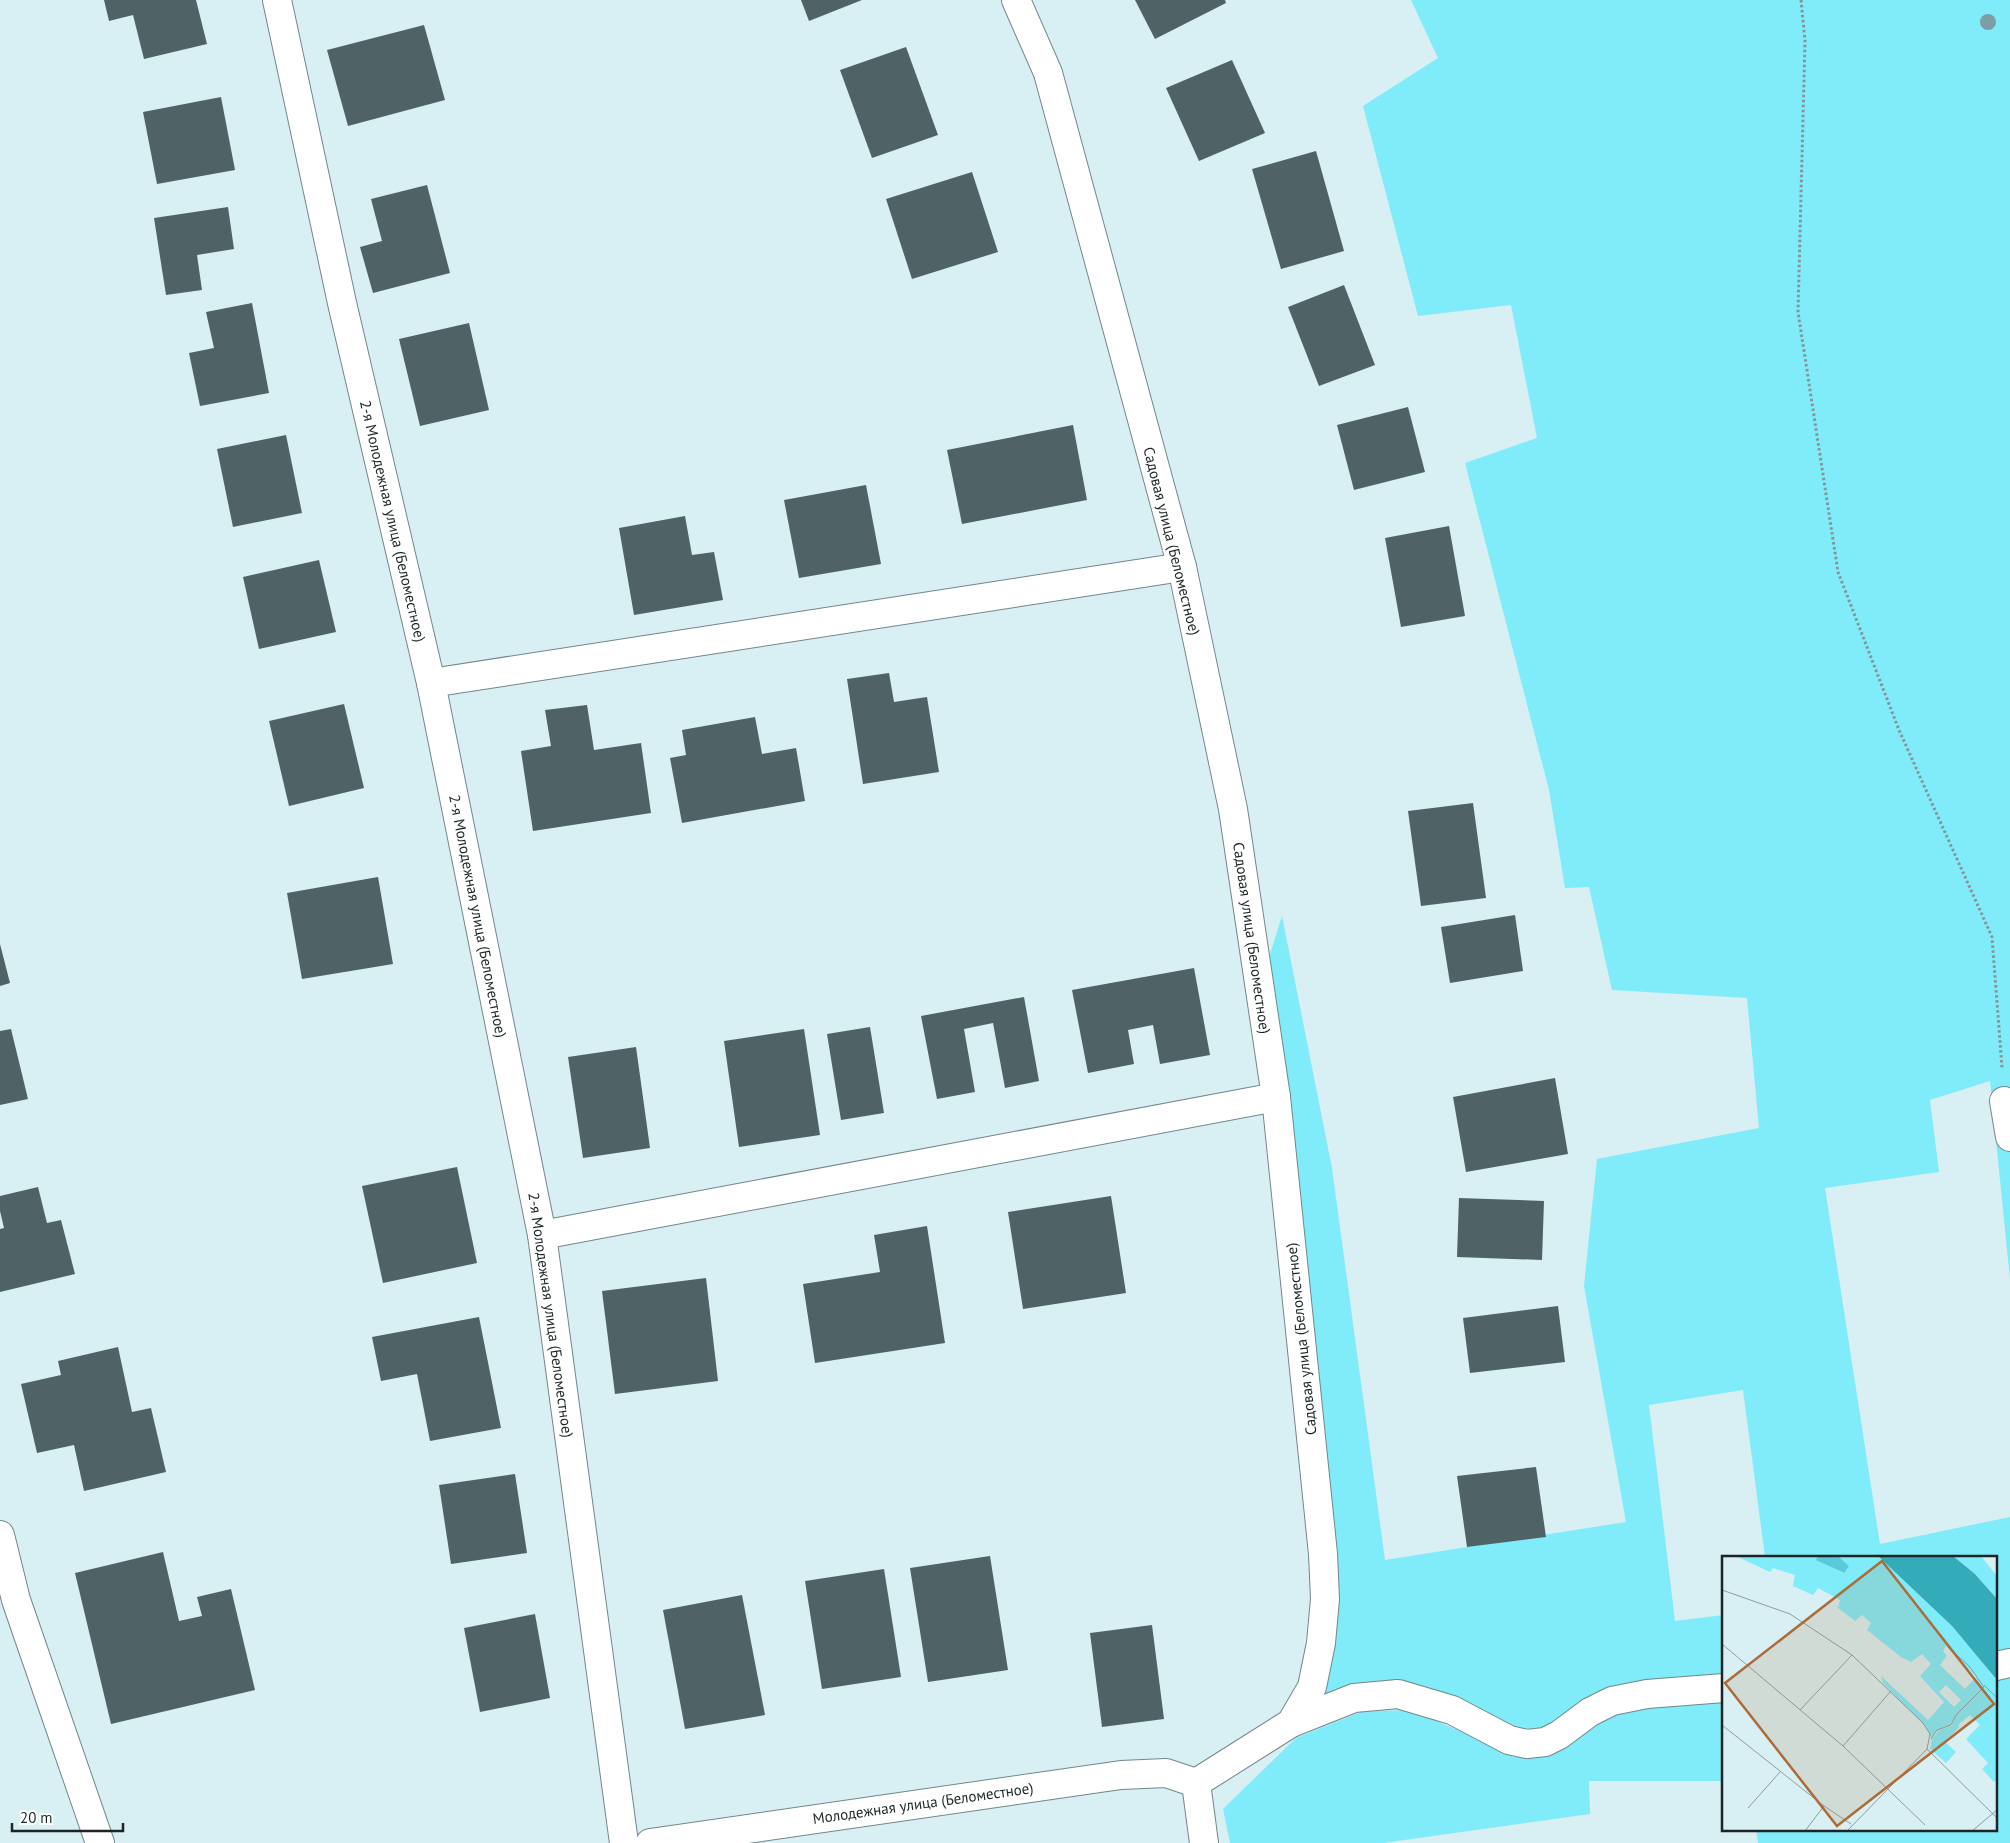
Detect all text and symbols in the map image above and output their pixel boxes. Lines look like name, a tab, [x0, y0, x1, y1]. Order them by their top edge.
street label: 2-я Молодежная улица (Беломестное)	[356, 398, 430, 644]
street label: Садовая улица (Беломестное)	[1139, 445, 1205, 637]
street label: 2-я Молодежная улица (Беломестное)	[445, 793, 511, 1039]
street label: Садовая улица (Беломестное)	[1229, 841, 1275, 1035]
street label: 2-я Молодежная улица (Беломестное)	[524, 1191, 578, 1439]
street label: Садовая улица (Беломестное)	[1281, 1242, 1321, 1436]
inset map	[1722, 1556, 1998, 1830]
street label: Молодежная улица (Беломестное)	[811, 1778, 1035, 1828]
scale bar	[12, 1800, 124, 1832]
text: 20 m	[20, 1808, 53, 1827]

